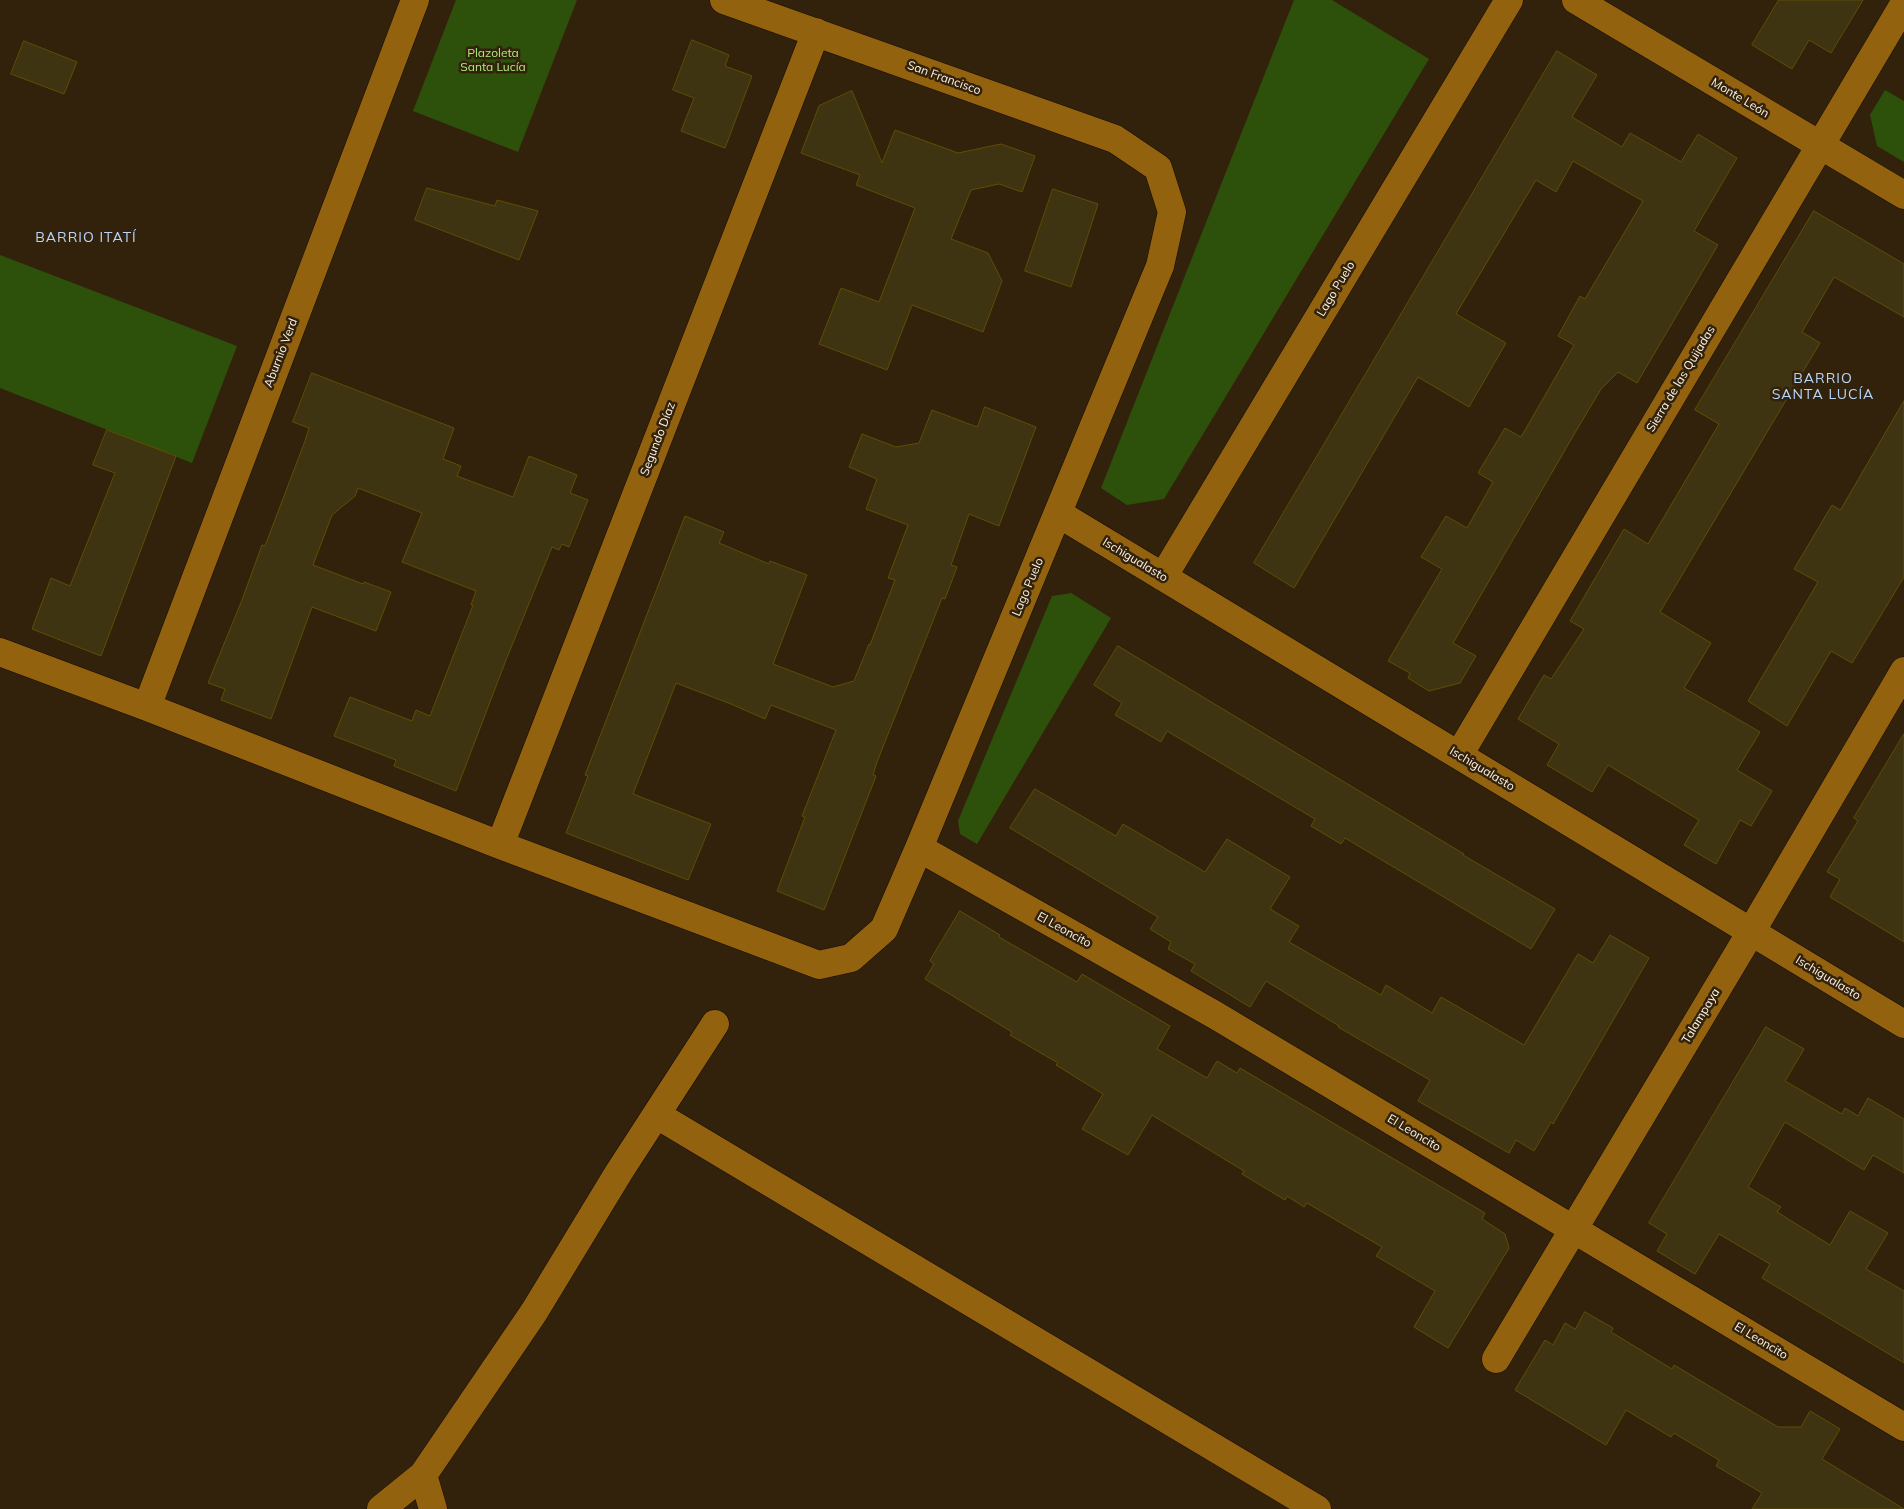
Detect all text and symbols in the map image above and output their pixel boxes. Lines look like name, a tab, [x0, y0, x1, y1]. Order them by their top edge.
park label: Plazoleta Santa Lucía	[460, 46, 526, 74]
street label: San Francisco	[905, 58, 983, 98]
street label: Monte León	[1708, 75, 1772, 121]
district label: BARRIO ITATÍ	[34, 230, 138, 246]
street label: Lago Puelo	[1314, 259, 1358, 319]
street label: Aburnio Verd	[261, 316, 301, 390]
street label: Sierra de las Quijadas	[1644, 323, 1718, 435]
district label: BARRIO SANTA LUCÍA	[1770, 371, 1876, 404]
street label: Segundo Díaz	[637, 400, 679, 478]
street label: Ischigualasto	[1100, 535, 1170, 585]
street label: Lago Puelo	[1009, 556, 1047, 618]
street label: Ischigualasto	[1447, 744, 1517, 794]
street label: El Leoncito	[1034, 909, 1094, 951]
street label: Ischigualasto	[1793, 953, 1863, 1003]
street label: Talampaya	[1679, 986, 1723, 1046]
street label: El Leoncito	[1385, 1111, 1443, 1155]
street label: El Leoncito	[1732, 1319, 1790, 1363]

